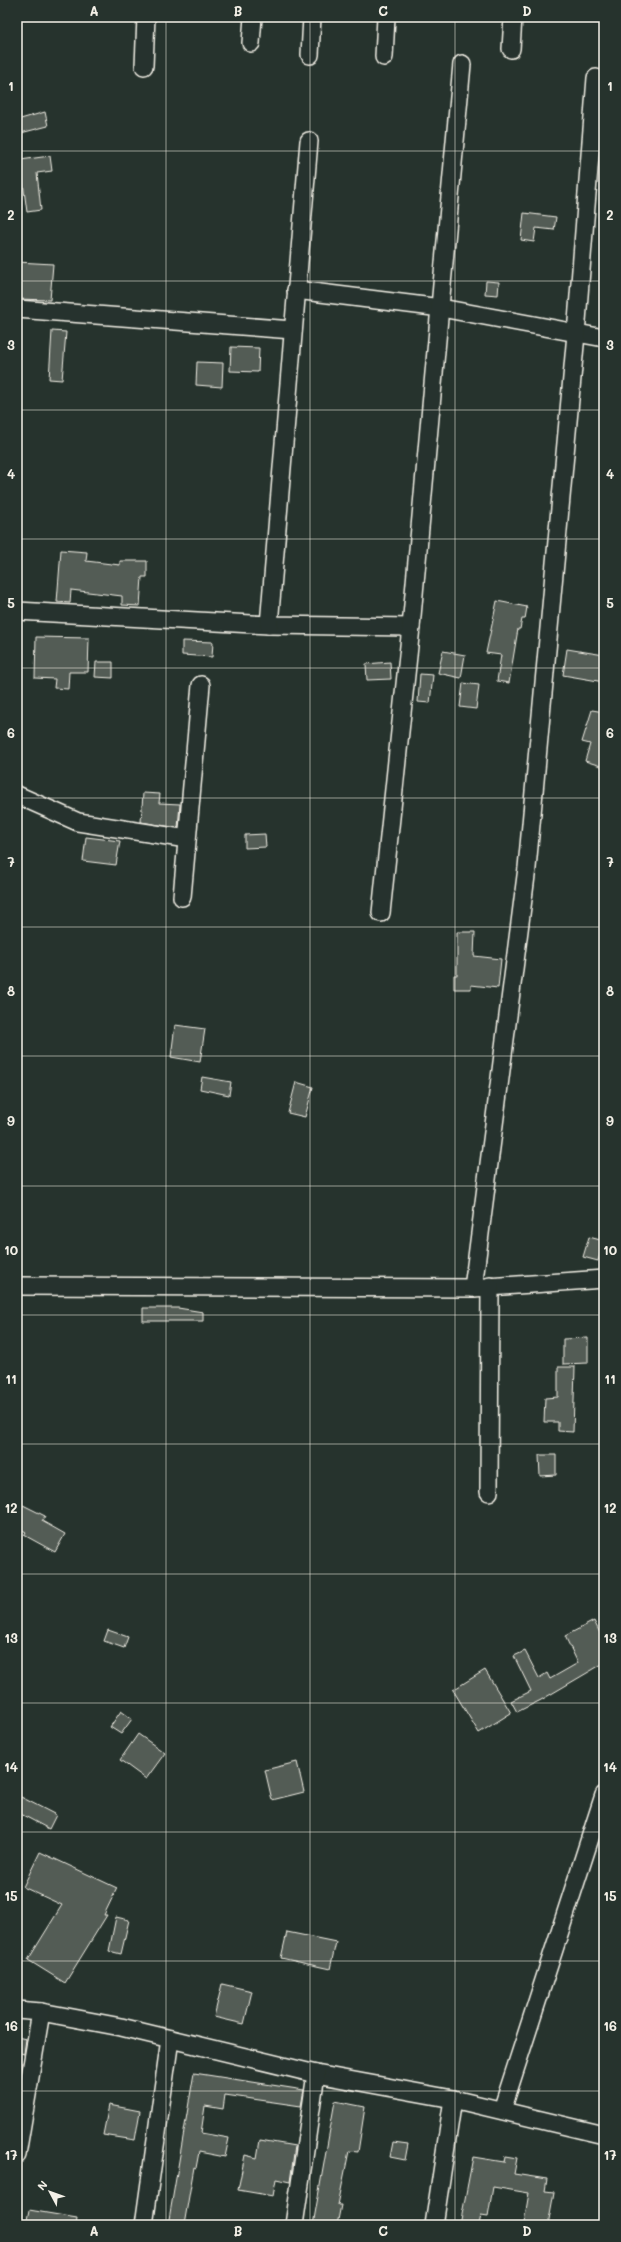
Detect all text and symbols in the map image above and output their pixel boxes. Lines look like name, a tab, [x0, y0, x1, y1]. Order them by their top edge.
text: A	[89, 2, 99, 19]
text: B	[234, 2, 243, 19]
text: C	[378, 2, 388, 19]
text: D	[522, 2, 532, 19]
text: 1	[8, 77, 14, 94]
text: 1	[607, 77, 613, 94]
text: 2	[7, 206, 15, 223]
text: 2	[606, 206, 614, 223]
text: 3	[7, 336, 15, 353]
text: 3	[606, 336, 614, 353]
text: 4	[7, 465, 15, 482]
text: 4	[606, 465, 614, 482]
text: 5	[7, 594, 15, 611]
text: 5	[606, 594, 614, 611]
text: 6	[7, 724, 15, 741]
text: 6	[606, 724, 614, 741]
text: 7	[7, 853, 15, 870]
text: 7	[606, 853, 614, 870]
text: 8	[7, 982, 15, 999]
text: 8	[606, 982, 614, 999]
text: 9	[7, 1112, 15, 1129]
text: 9	[606, 1112, 614, 1129]
text: 10	[4, 1241, 18, 1258]
text: 10	[603, 1241, 617, 1258]
text: 11	[5, 1370, 17, 1387]
text: 11	[604, 1370, 616, 1387]
text: 12	[4, 1499, 18, 1516]
text: 12	[603, 1499, 617, 1516]
text: 13	[4, 1629, 18, 1646]
text: 13	[603, 1629, 617, 1646]
text: 14	[4, 1758, 18, 1775]
text: 14	[603, 1758, 617, 1775]
text: 15	[4, 1887, 18, 1904]
text: 15	[603, 1887, 617, 1904]
text: 16	[4, 2017, 18, 2034]
text: 16	[603, 2017, 617, 2034]
text: 17	[4, 2146, 18, 2163]
text: 17	[603, 2146, 617, 2163]
north arrow	[30, 2172, 70, 2212]
text: N	[34, 2177, 50, 2193]
text: A	[89, 2222, 99, 2239]
text: B	[234, 2222, 243, 2239]
text: C	[378, 2222, 388, 2239]
text: D	[522, 2222, 532, 2239]

